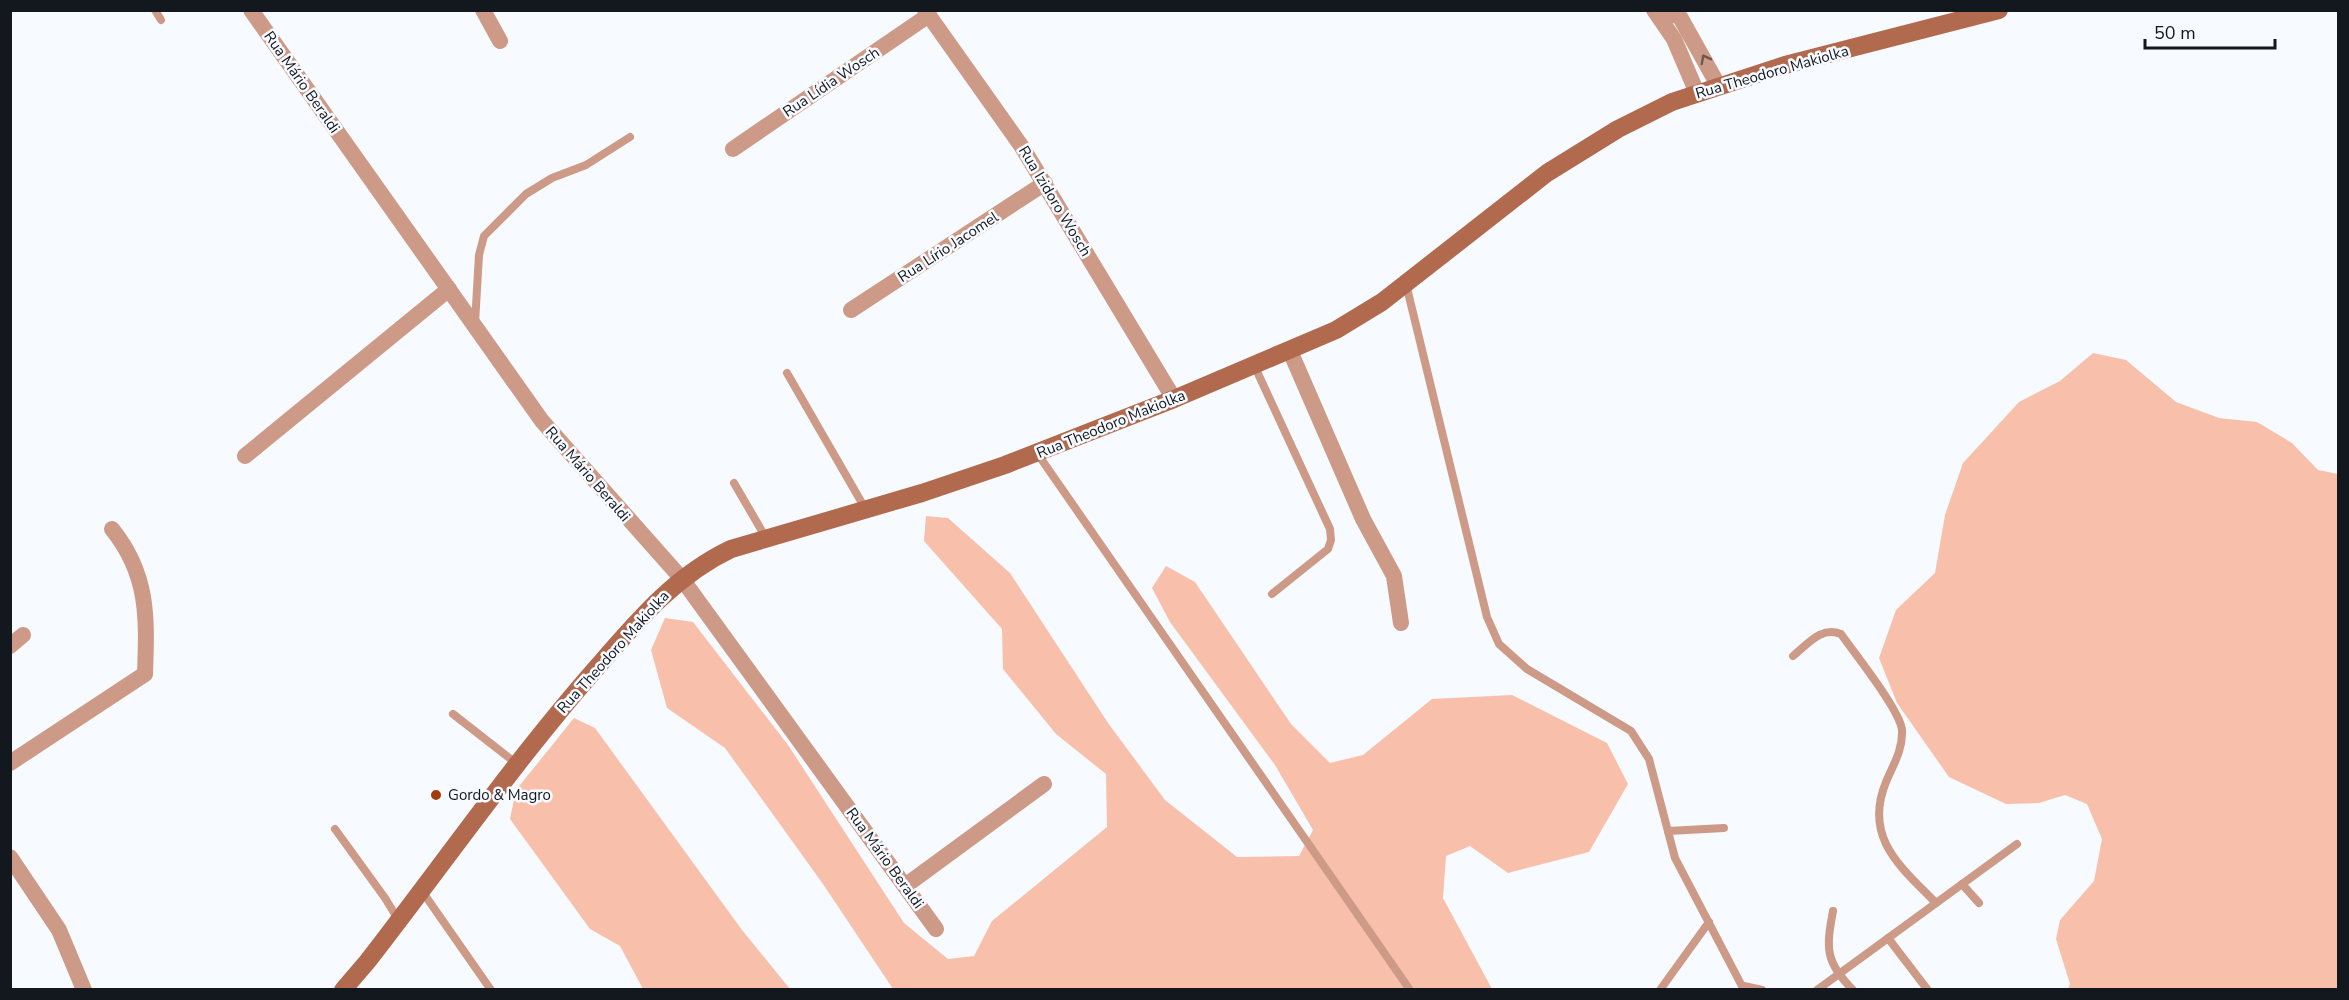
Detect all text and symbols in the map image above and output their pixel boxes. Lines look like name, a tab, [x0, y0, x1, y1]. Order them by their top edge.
scale bar	[2145, 12, 2276, 50]
text: 50 m	[2154, 21, 2196, 45]
street label: Rua Mário Beraldi	[259, 27, 345, 137]
street label: Rua Theodoro Makiolka	[1693, 41, 1851, 103]
street label: Rua Lídia Wosch	[779, 42, 883, 122]
one-way arrow	[1701, 55, 1712, 66]
street label: Rua Izidoro Wosch	[1014, 142, 1096, 260]
street label: Rua Lírio Jacomel	[894, 207, 1003, 287]
street label: Rua Theodoro Makiolka	[1034, 385, 1188, 463]
street label: Rua Mário Beraldi	[541, 422, 635, 526]
street label: Rua Theodoro Makiolka	[553, 586, 673, 718]
place label: Gordo & Magro	[448, 785, 551, 805]
marker: Gordo & Magro	[429, 788, 443, 802]
street label: Rua Mário Beraldi	[842, 804, 928, 912]

